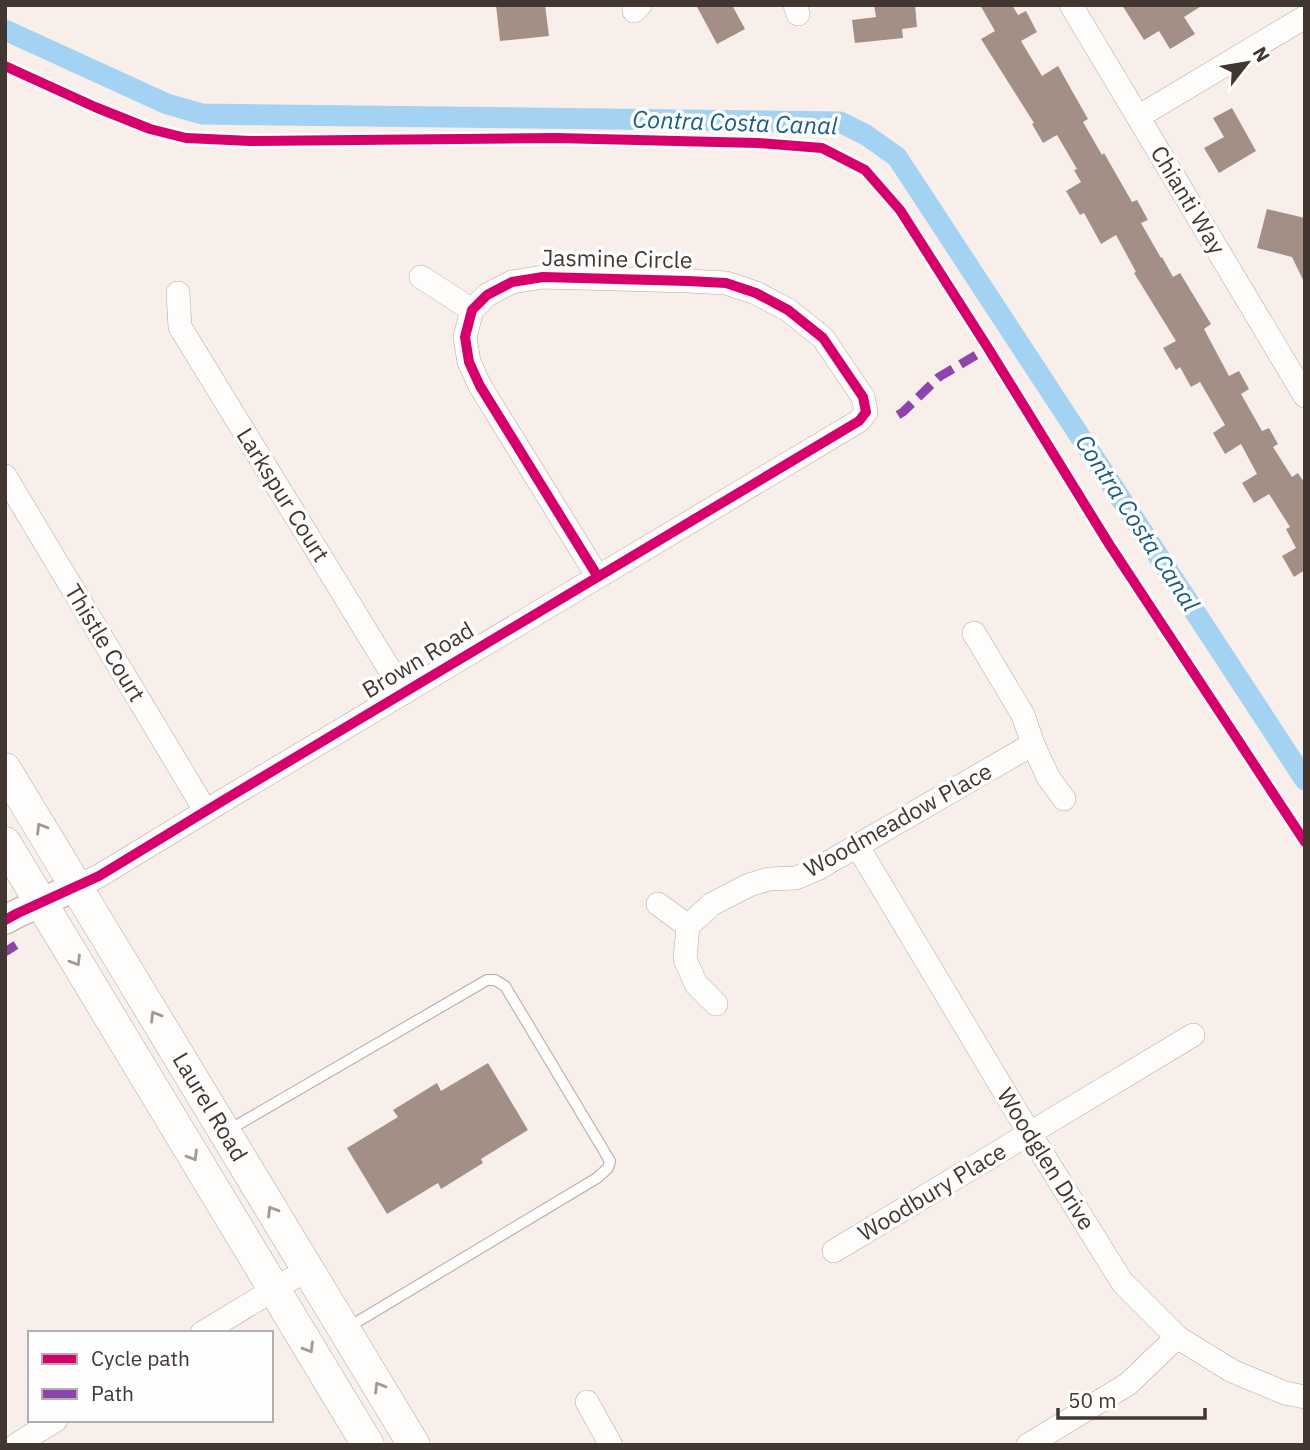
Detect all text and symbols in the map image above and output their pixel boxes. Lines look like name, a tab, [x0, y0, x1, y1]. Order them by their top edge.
north arrow	[1212, 28, 1282, 98]
text: N	[1248, 42, 1275, 66]
water label: Contra Costa Canal	[632, 102, 839, 142]
street label: Chianti Way	[1145, 140, 1233, 260]
street label: Jasmine Circle	[541, 242, 693, 274]
street label: Larkspur Court	[231, 422, 337, 567]
water label: Contra Costa Canal	[1069, 428, 1207, 618]
street label: Thistle Court	[59, 578, 153, 707]
street label: Brown Road	[356, 614, 479, 704]
street label: Woodmeadow Place	[798, 755, 997, 883]
one-way arrow	[37, 822, 50, 835]
one-way arrow	[68, 953, 81, 966]
one-way arrow	[150, 1010, 163, 1023]
street label: Laurel Road	[166, 1046, 255, 1167]
street label: Woodglen Drive	[991, 1082, 1103, 1235]
street label: Woodbury Place	[852, 1135, 1011, 1247]
one-way arrow	[185, 1148, 198, 1161]
one-way arrow	[268, 1205, 281, 1218]
legend	[28, 1331, 273, 1422]
one-way arrow	[301, 1340, 314, 1353]
text: Cycle path	[91, 1344, 190, 1372]
scale bar	[1058, 1376, 1205, 1420]
text: Path	[91, 1379, 134, 1407]
one-way arrow	[375, 1382, 388, 1395]
text: 50 m	[1068, 1386, 1117, 1414]

